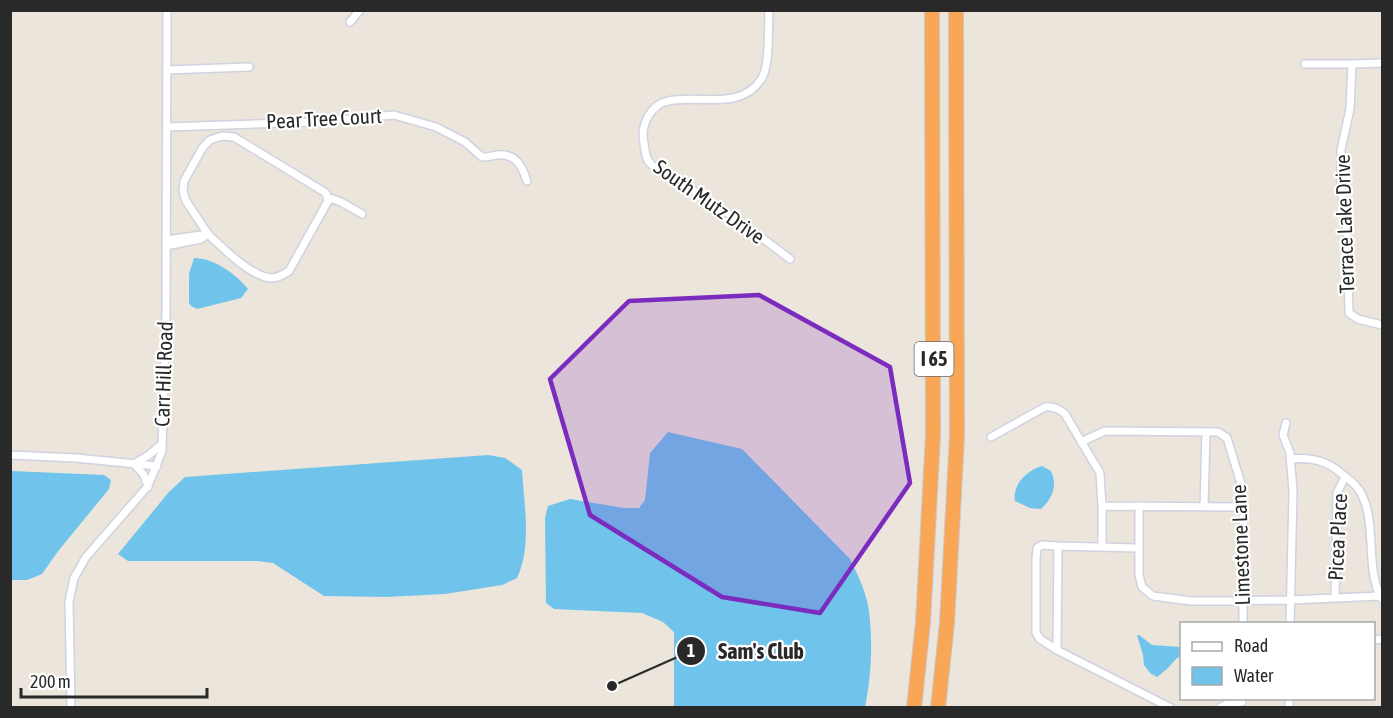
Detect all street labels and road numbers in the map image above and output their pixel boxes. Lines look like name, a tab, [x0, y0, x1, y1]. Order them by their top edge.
street label: Pear Tree Court	[265, 103, 382, 133]
street label: South Mutz Drive	[650, 154, 769, 248]
street label: Terrace Lake Drive	[1330, 154, 1358, 294]
street label: Carr Hill Road	[149, 321, 177, 427]
road number: I 65	[914, 342, 954, 376]
street label: Limestone Lane	[1226, 484, 1254, 606]
street label: Picea Place	[1323, 493, 1351, 581]

